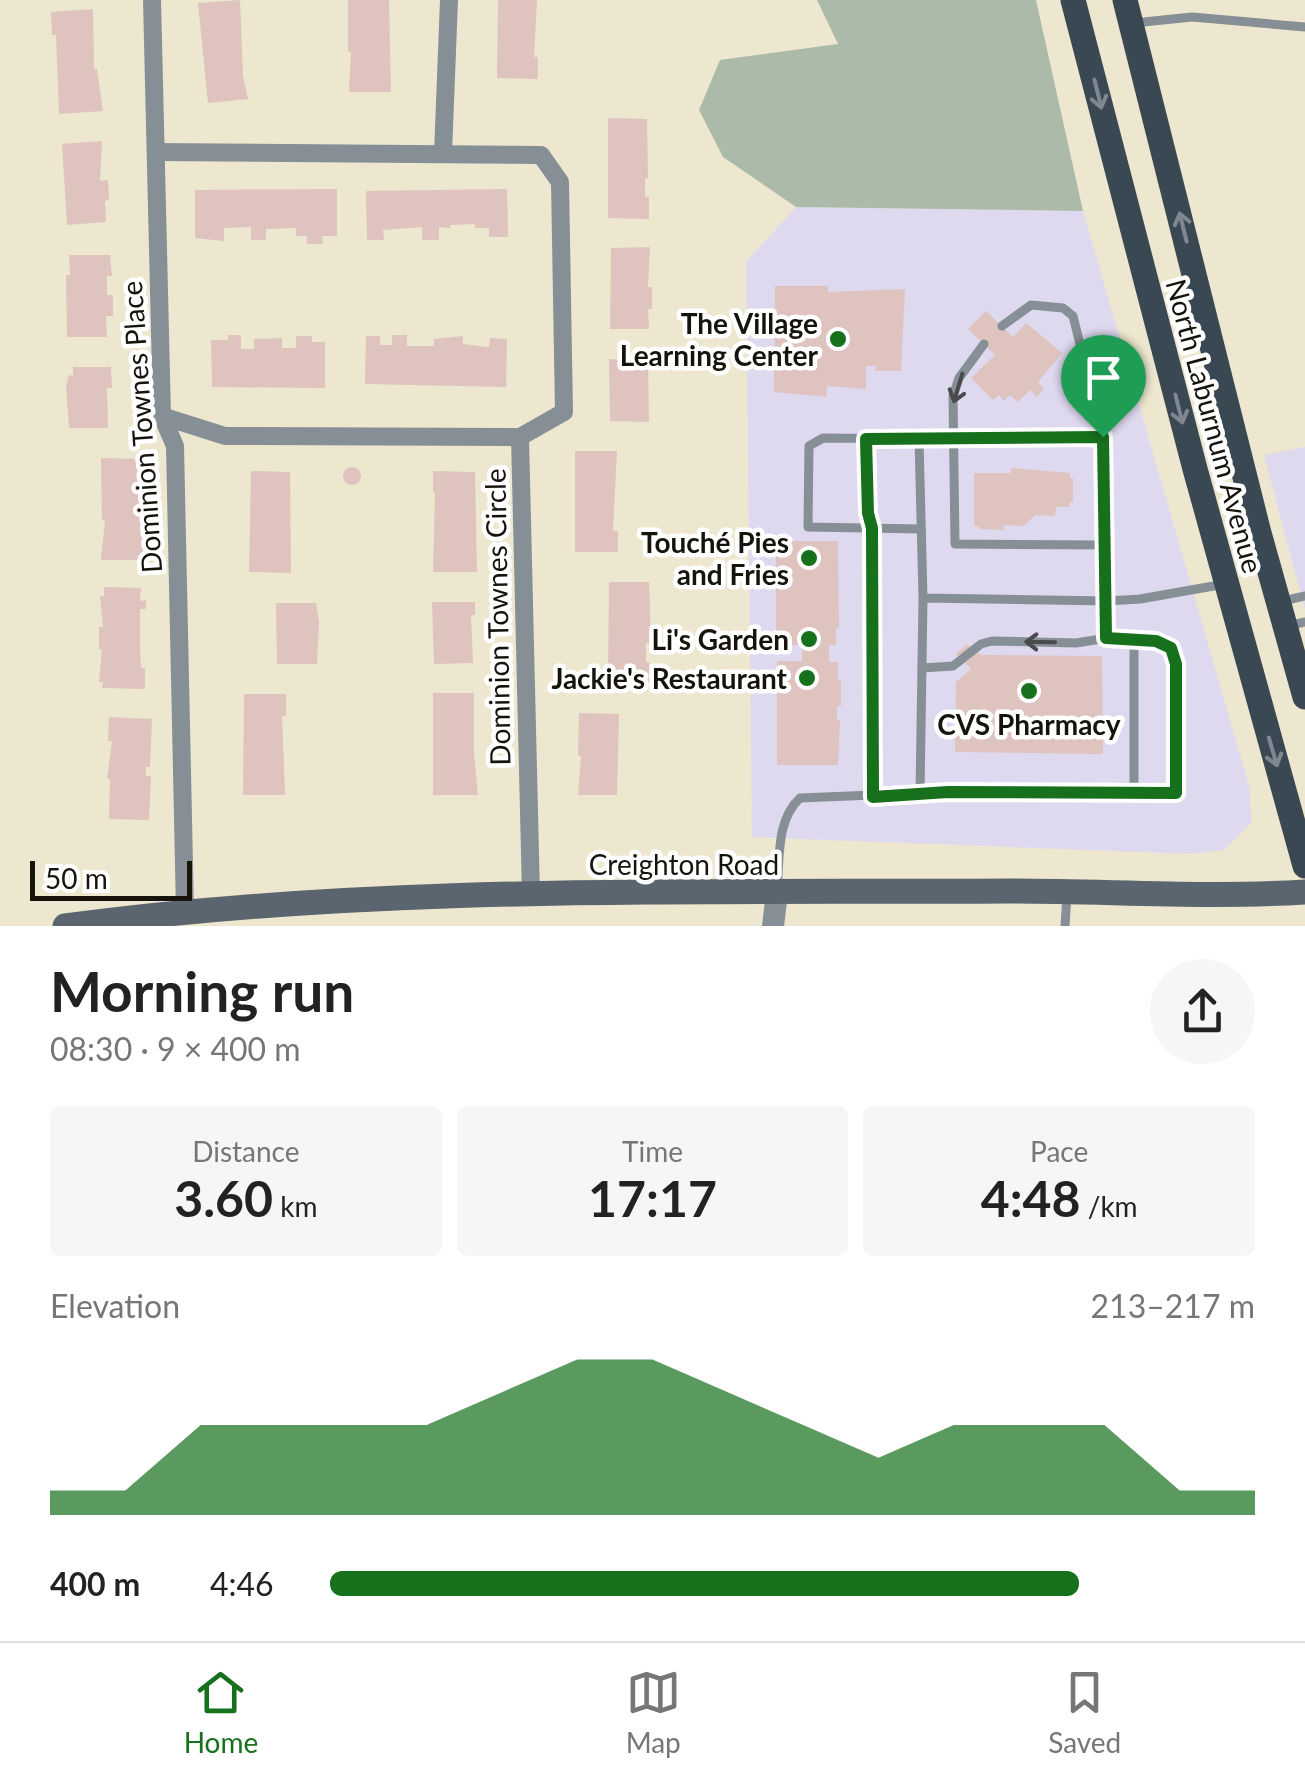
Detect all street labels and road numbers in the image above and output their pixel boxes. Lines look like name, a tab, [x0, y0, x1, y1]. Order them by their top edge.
street label: North Laburnum Avenue	[1159, 275, 1271, 577]
street label: Dominion Townes Place	[114, 280, 168, 574]
street label: Dominion Townes Circle	[477, 468, 517, 766]
street label: Creighton Road	[589, 847, 779, 881]

